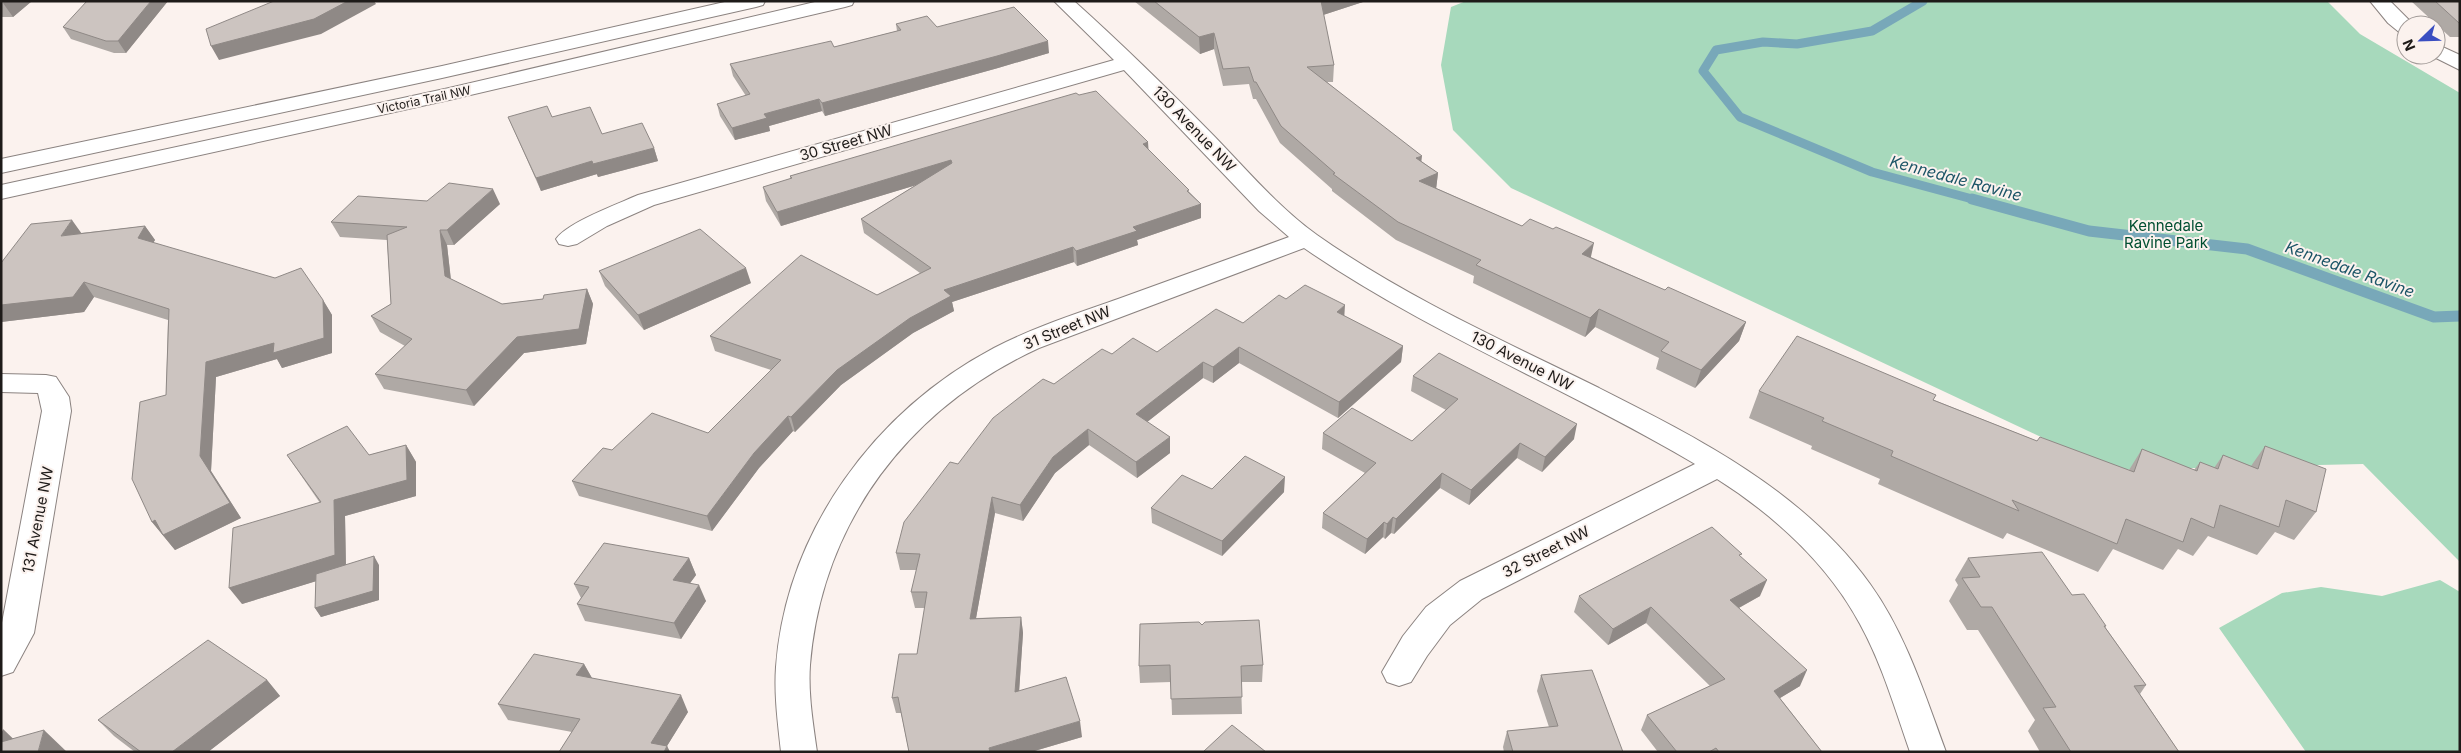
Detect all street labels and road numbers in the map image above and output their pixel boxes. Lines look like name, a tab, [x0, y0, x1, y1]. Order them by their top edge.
street label: Victoria Trail NW	[376, 82, 472, 117]
street label: 130 Avenue NW	[1149, 82, 1240, 176]
street label: 30 Street NW	[797, 120, 895, 165]
street label: 31 Street NW	[1021, 301, 1113, 354]
street label: 130 Avenue NW	[1468, 327, 1577, 395]
street label: 131 Avenue NW	[18, 465, 57, 575]
street label: 32 Street NW	[1499, 521, 1593, 582]

